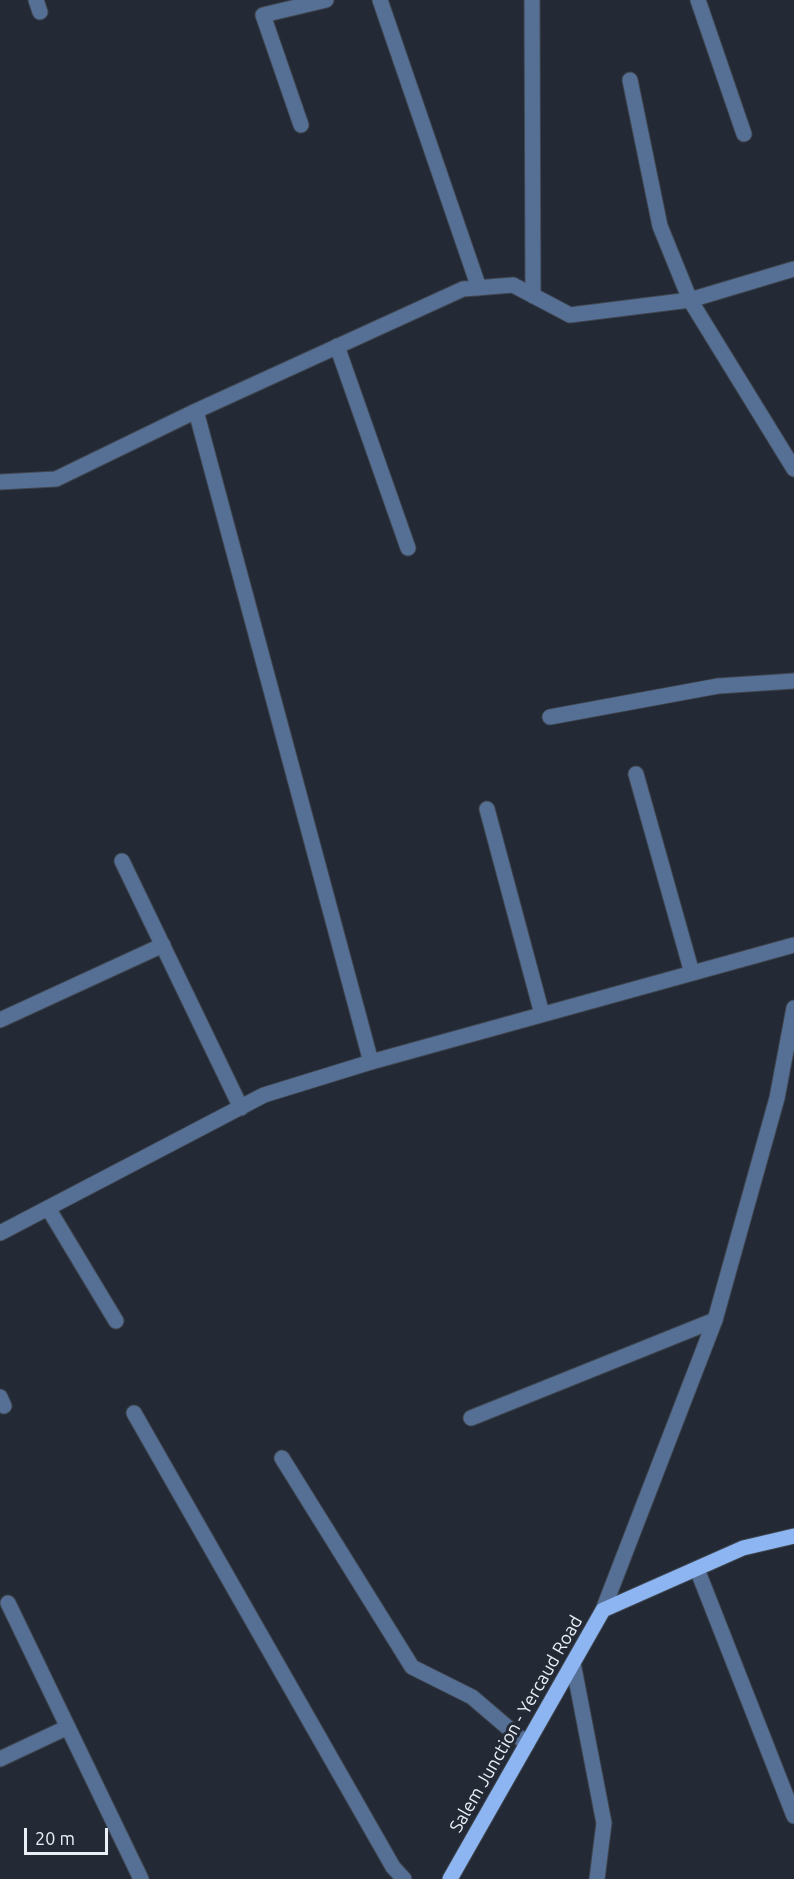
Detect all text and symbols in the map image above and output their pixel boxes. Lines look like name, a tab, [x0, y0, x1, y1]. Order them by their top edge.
street label: Salem Junction - Yercaud Road	[445, 1612, 587, 1836]
scale bar	[27, 1816, 111, 1854]
text: 20 m	[35, 1828, 75, 1848]

